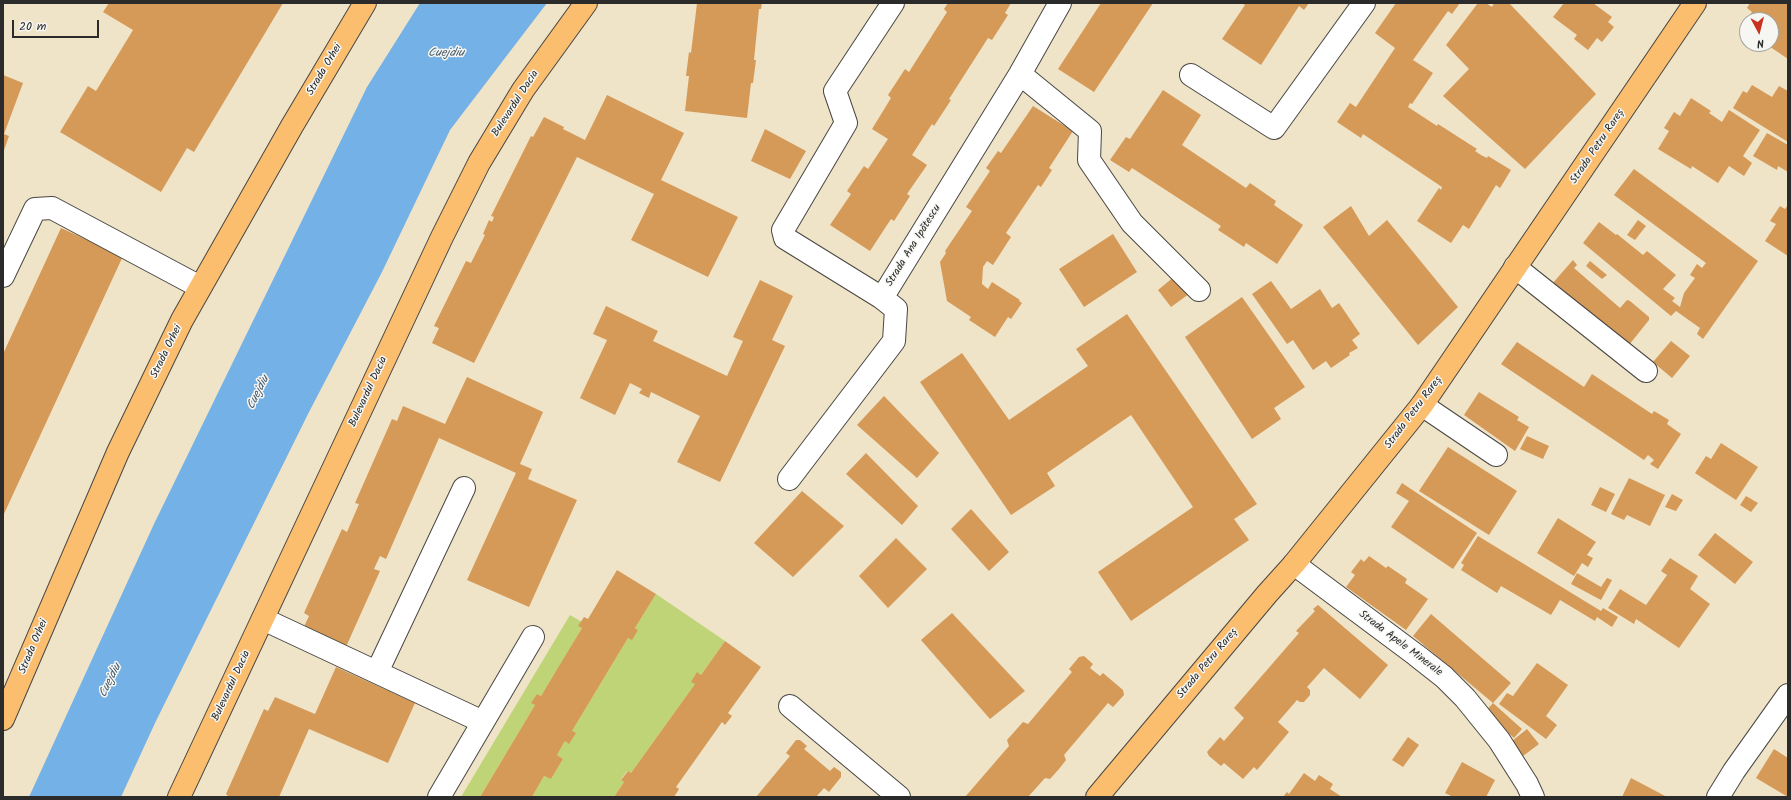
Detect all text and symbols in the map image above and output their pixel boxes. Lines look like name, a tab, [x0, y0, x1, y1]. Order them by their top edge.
scale bar	[14, 12, 101, 38]
north arrow	[1739, 12, 1779, 52]
text: 20 m	[19, 17, 46, 36]
text: N	[1756, 34, 1765, 52]
street label: Strada Orhei	[304, 42, 346, 98]
water label: Cuejdiu	[428, 47, 464, 61]
street label: Bulevardul Dacia	[490, 68, 542, 140]
street label: Strada Petru Rareș	[1568, 107, 1628, 187]
street label: Strada Ana Ipătescu	[883, 203, 945, 289]
street label: Strada Orhei	[148, 323, 186, 381]
street label: Bulevardul Dacia	[347, 355, 391, 429]
water label: Cuejdiu	[245, 374, 273, 412]
street label: Strada Petru Rareș	[1382, 374, 1446, 452]
street label: Strada Apele Minerale	[1356, 608, 1444, 680]
street label: Strada Orhei	[17, 618, 51, 676]
street label: Strada Petru Rareș	[1175, 626, 1241, 702]
street label: Bulevardul Dacia	[210, 649, 254, 723]
water label: Cuejdiu	[97, 662, 125, 700]

